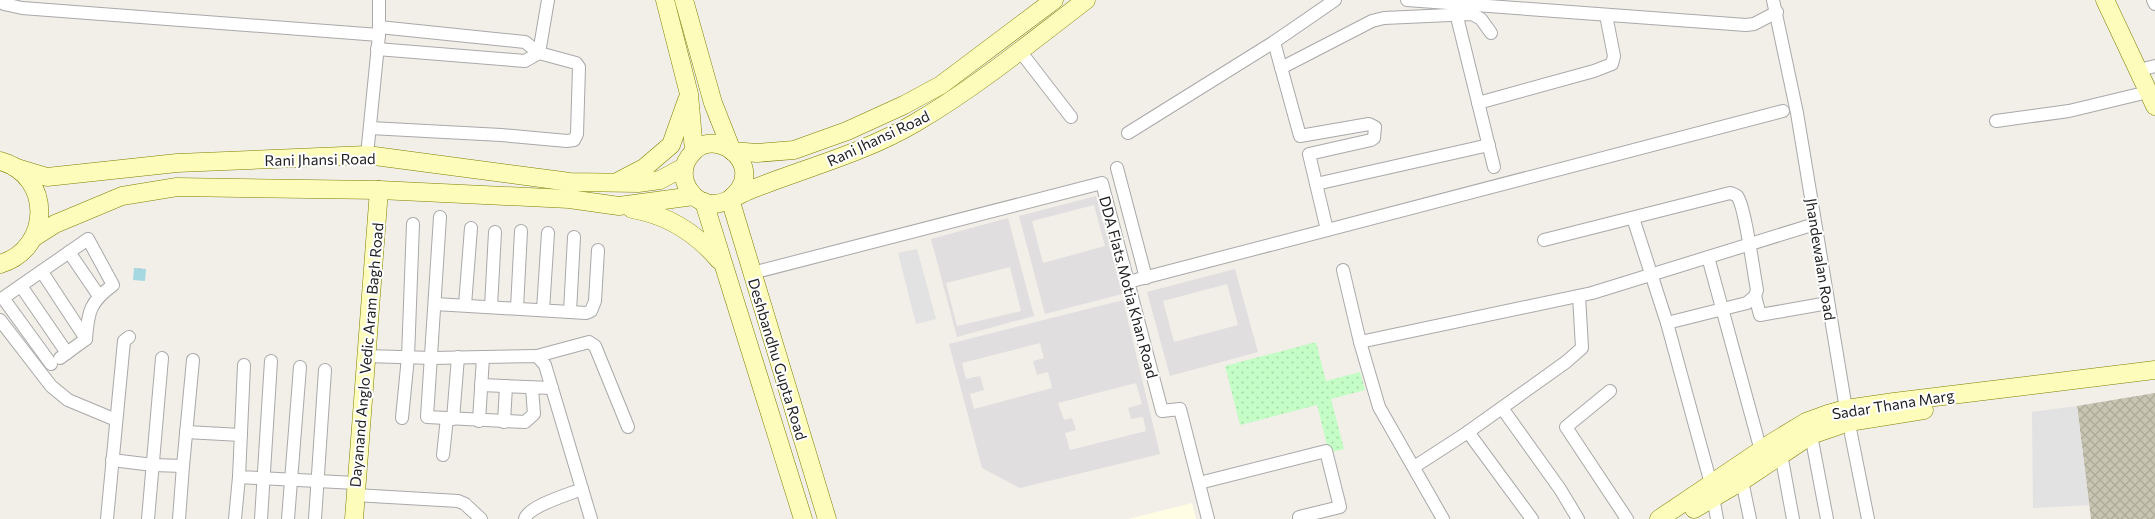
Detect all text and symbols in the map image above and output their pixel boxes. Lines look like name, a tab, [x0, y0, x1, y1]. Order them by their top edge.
street label: Rani Jhansi Road	[824, 106, 932, 170]
street label: Rani Jhansi Road	[264, 149, 376, 169]
street label: DDA Flats Motia Khan Road	[1096, 194, 1162, 380]
street label: Jhandewalan Road	[1802, 197, 1840, 321]
street label: Dayanand Anglo Vedic Aram Bagh Road	[345, 222, 387, 488]
street label: Deshbandhu Gupta Road	[745, 276, 811, 442]
street label: Sadar Thana Marg	[1831, 385, 1955, 423]

